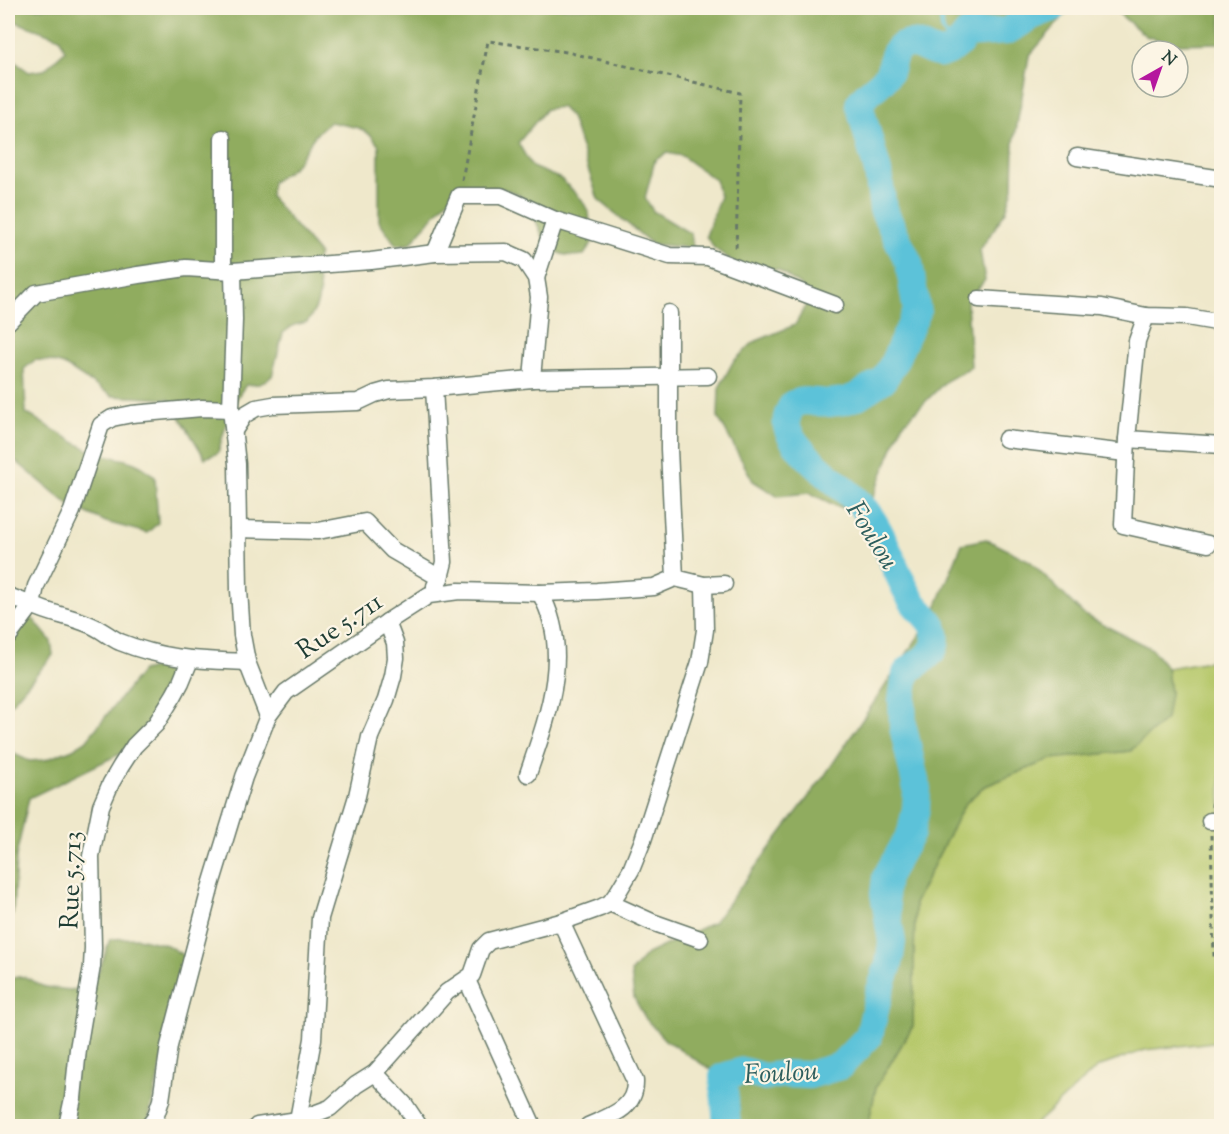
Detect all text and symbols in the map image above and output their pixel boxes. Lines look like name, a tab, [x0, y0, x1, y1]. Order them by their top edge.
north arrow	[1130, 39, 1190, 99]
text: N	[1156, 47, 1180, 72]
water label: Foulou	[835, 494, 907, 578]
street label: Rue 5.711	[290, 585, 391, 669]
street label: Rue 5.713	[52, 830, 93, 930]
water label: Foulou	[743, 1053, 819, 1096]

